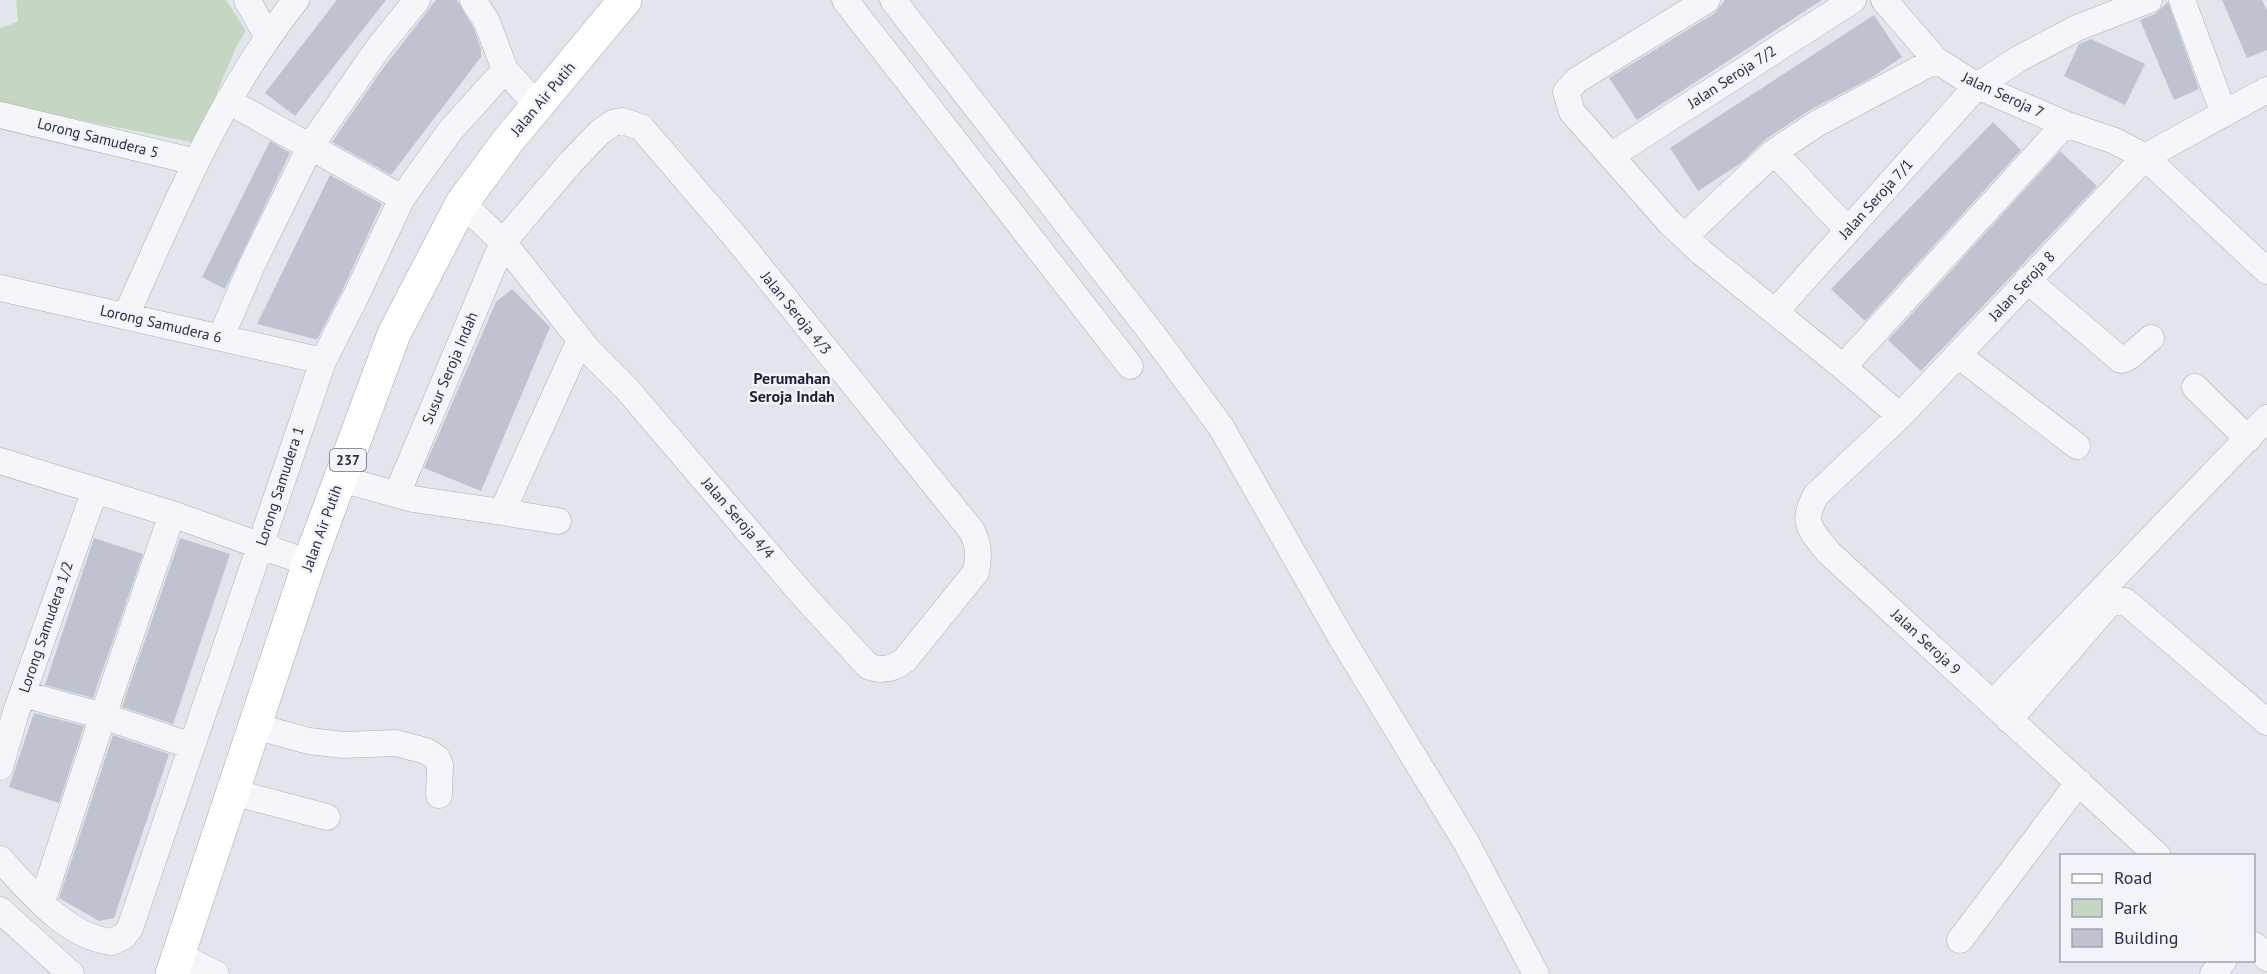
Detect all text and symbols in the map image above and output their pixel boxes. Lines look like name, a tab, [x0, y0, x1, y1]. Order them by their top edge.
street label: Jalan Seroja 7/2	[1683, 41, 1780, 113]
street label: Jalan Air Putih	[506, 58, 579, 140]
street label: Jalan Seroja 7	[1958, 67, 2047, 122]
street label: Lorong Samudera 5	[35, 113, 161, 162]
street label: Jalan Seroja 7/1	[1834, 155, 1917, 244]
street label: Jalan Seroja 8	[1984, 247, 2059, 325]
street label: Jalan Seroja 4/3	[756, 266, 836, 358]
street label: Lorong Samudera 6	[98, 300, 224, 347]
street label: Susur Seroja Indah	[417, 309, 482, 427]
district label: Perumahan Seroja Indah	[749, 368, 835, 406]
street label: Lorong Samudera 1	[251, 424, 308, 548]
road number: 237	[330, 449, 366, 471]
street label: Jalan Seroja 4/4	[697, 472, 779, 562]
street label: Jalan Air Putih	[297, 482, 346, 575]
street label: Lorong Samudera 1/2	[14, 559, 77, 695]
street label: Jalan Seroja 9	[1887, 604, 1965, 679]
legend	[2060, 854, 2255, 962]
text: Road	[2114, 866, 2152, 889]
text: Park	[2114, 896, 2147, 919]
text: Building	[2114, 926, 2178, 949]

